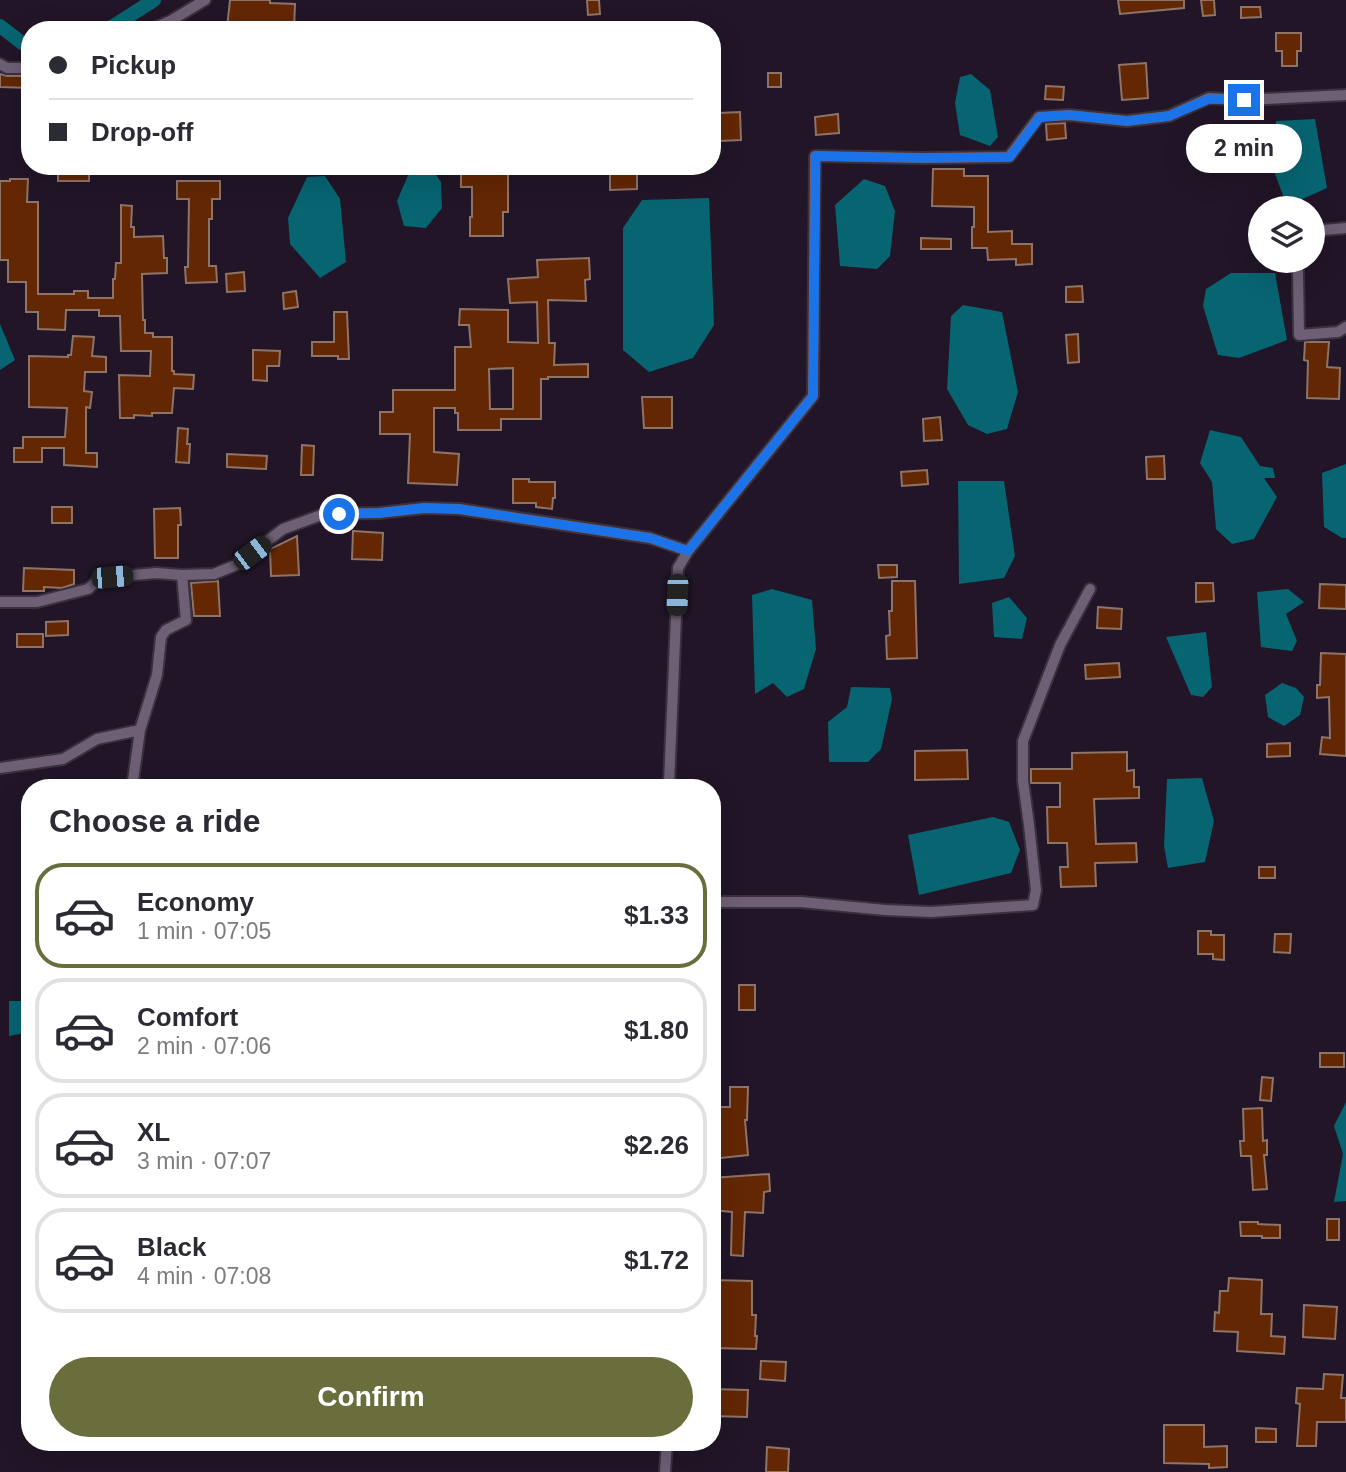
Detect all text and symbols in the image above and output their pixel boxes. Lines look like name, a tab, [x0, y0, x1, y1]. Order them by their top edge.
text: Pickup	[91, 50, 176, 80]
route end	[1228, 84, 1260, 116]
text: Drop-off	[91, 117, 194, 147]
callout: 2 min	[1186, 124, 1302, 174]
text: 2 min	[1214, 135, 1274, 161]
map controls	[1248, 196, 1325, 273]
button: layers	[1248, 196, 1325, 273]
route start	[323, 498, 355, 530]
car	[229, 532, 276, 574]
car	[91, 565, 134, 589]
car	[666, 574, 689, 616]
text: Choose a ride	[49, 803, 261, 839]
icon: car	[53, 884, 116, 947]
text: Economy	[137, 887, 254, 917]
text: $1.33	[624, 900, 689, 930]
text: 1 min · 07:05	[137, 918, 271, 944]
icon: car	[53, 999, 116, 1062]
text: Comfort	[137, 1002, 238, 1032]
text: $1.80	[624, 1015, 689, 1045]
text: 2 min · 07:06	[137, 1033, 271, 1059]
icon: car	[53, 1114, 116, 1177]
text: XL	[137, 1117, 170, 1147]
text: $2.26	[624, 1130, 689, 1160]
text: 3 min · 07:07	[137, 1148, 271, 1174]
icon: car	[53, 1229, 116, 1292]
text: Black	[137, 1232, 206, 1262]
text: $1.72	[624, 1245, 689, 1275]
text: 4 min · 07:08	[137, 1263, 271, 1289]
button: Confirm	[49, 1357, 693, 1437]

